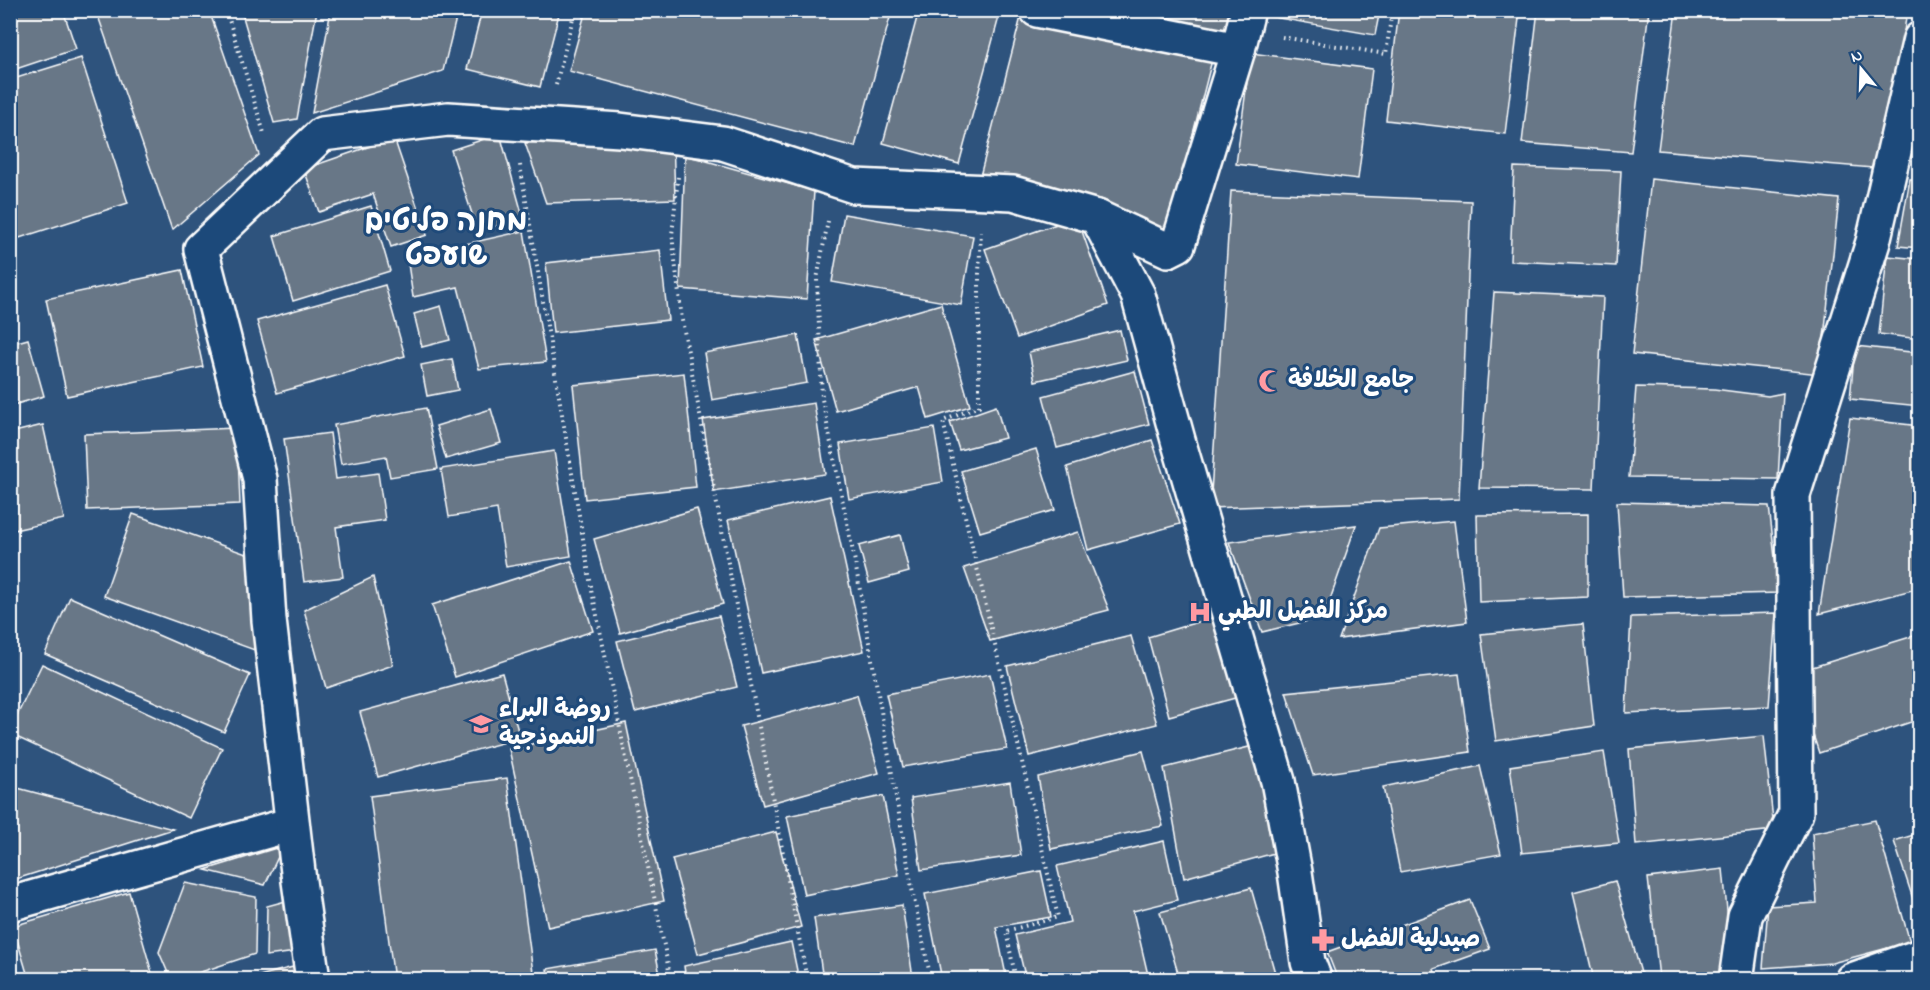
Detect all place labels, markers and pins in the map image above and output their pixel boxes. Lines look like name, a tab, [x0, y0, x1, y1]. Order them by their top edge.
place label: جامع الخلافة	[1288, 364, 1414, 399]
mosque icon: جامع الخلافة	[1257, 368, 1283, 394]
place label: مركز الفضل الطبي	[1218, 595, 1388, 631]
hospital icon: مركز الفضل الطبي	[1187, 599, 1213, 625]
place label: روضة البراء النموذجية	[499, 693, 611, 756]
school or university icon: روضة البراء النموذجية	[468, 711, 494, 737]
place label: صيدلية الفضل	[1341, 923, 1480, 958]
pharmacy icon: صيدلية الفضل	[1310, 927, 1336, 953]

